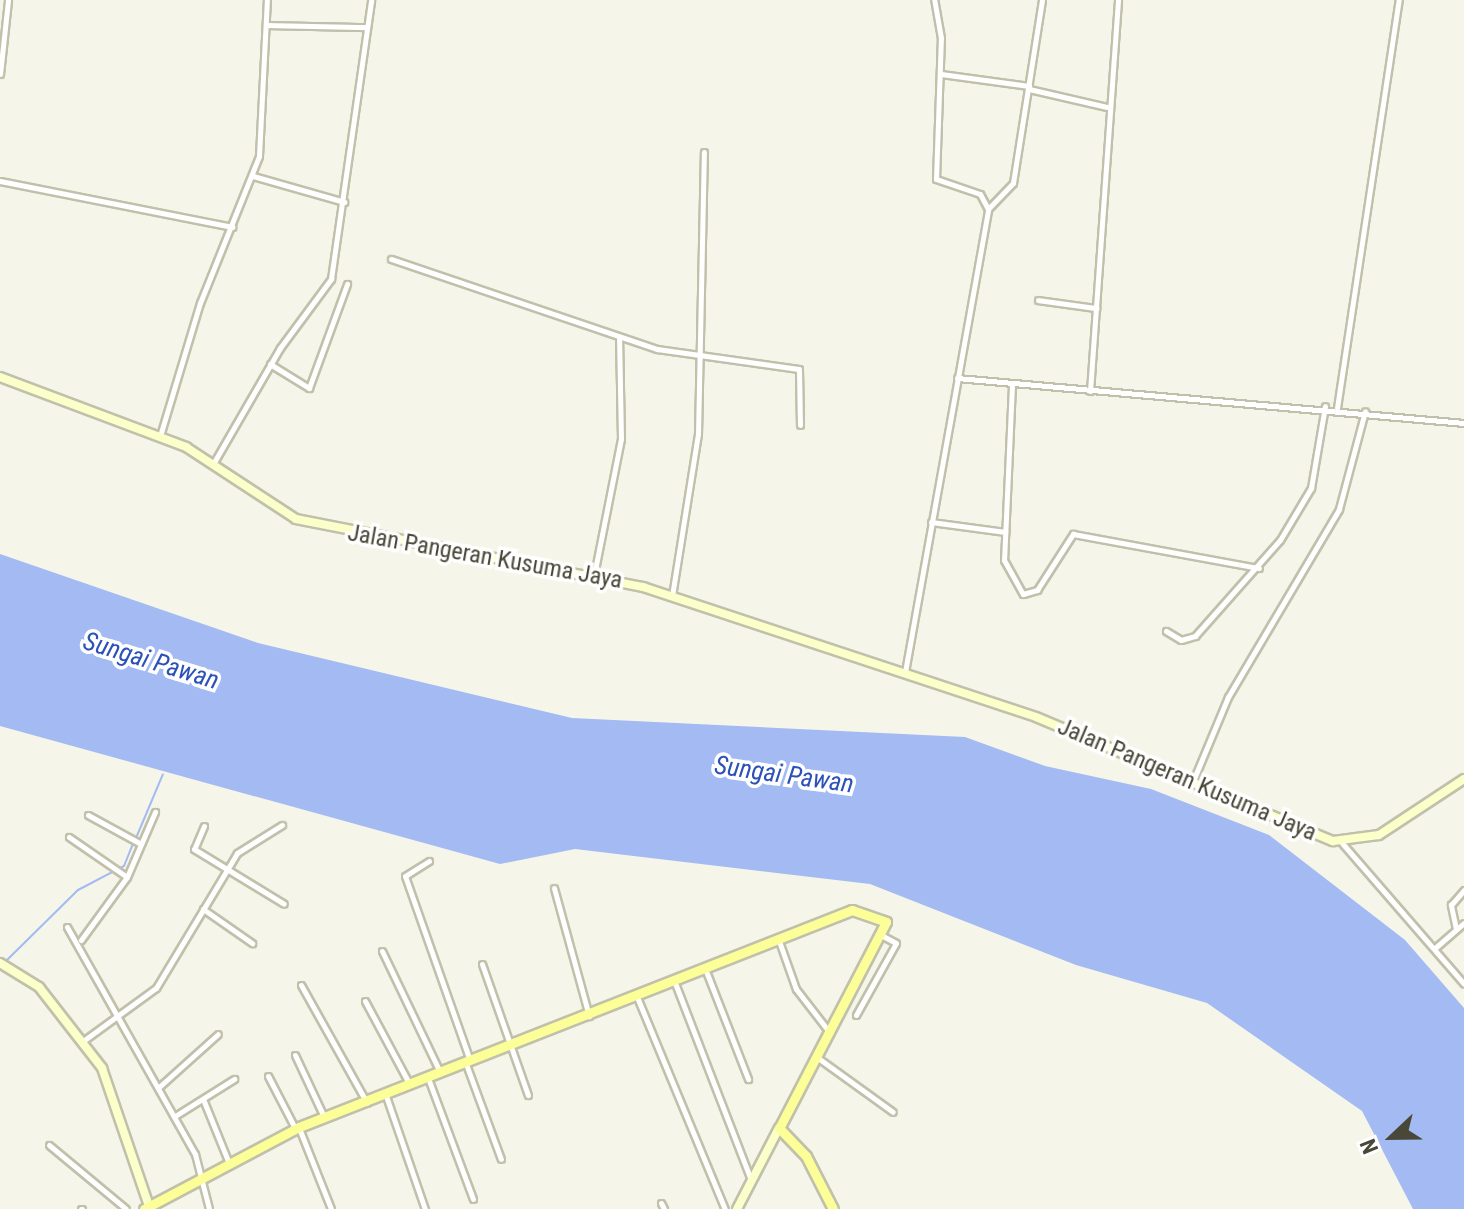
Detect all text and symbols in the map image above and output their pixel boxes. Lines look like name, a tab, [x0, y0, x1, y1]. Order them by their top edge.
street label: Jalan Pangeran Kusuma Jaya	[345, 519, 625, 595]
water label: Sungai Pawan	[79, 626, 223, 696]
street label: Jalan Pangeran Kusuma Jaya	[1053, 712, 1321, 848]
water label: Sungai Pawan	[712, 750, 856, 800]
north arrow	[1352, 1097, 1432, 1177]
text: N	[1355, 1135, 1383, 1157]

